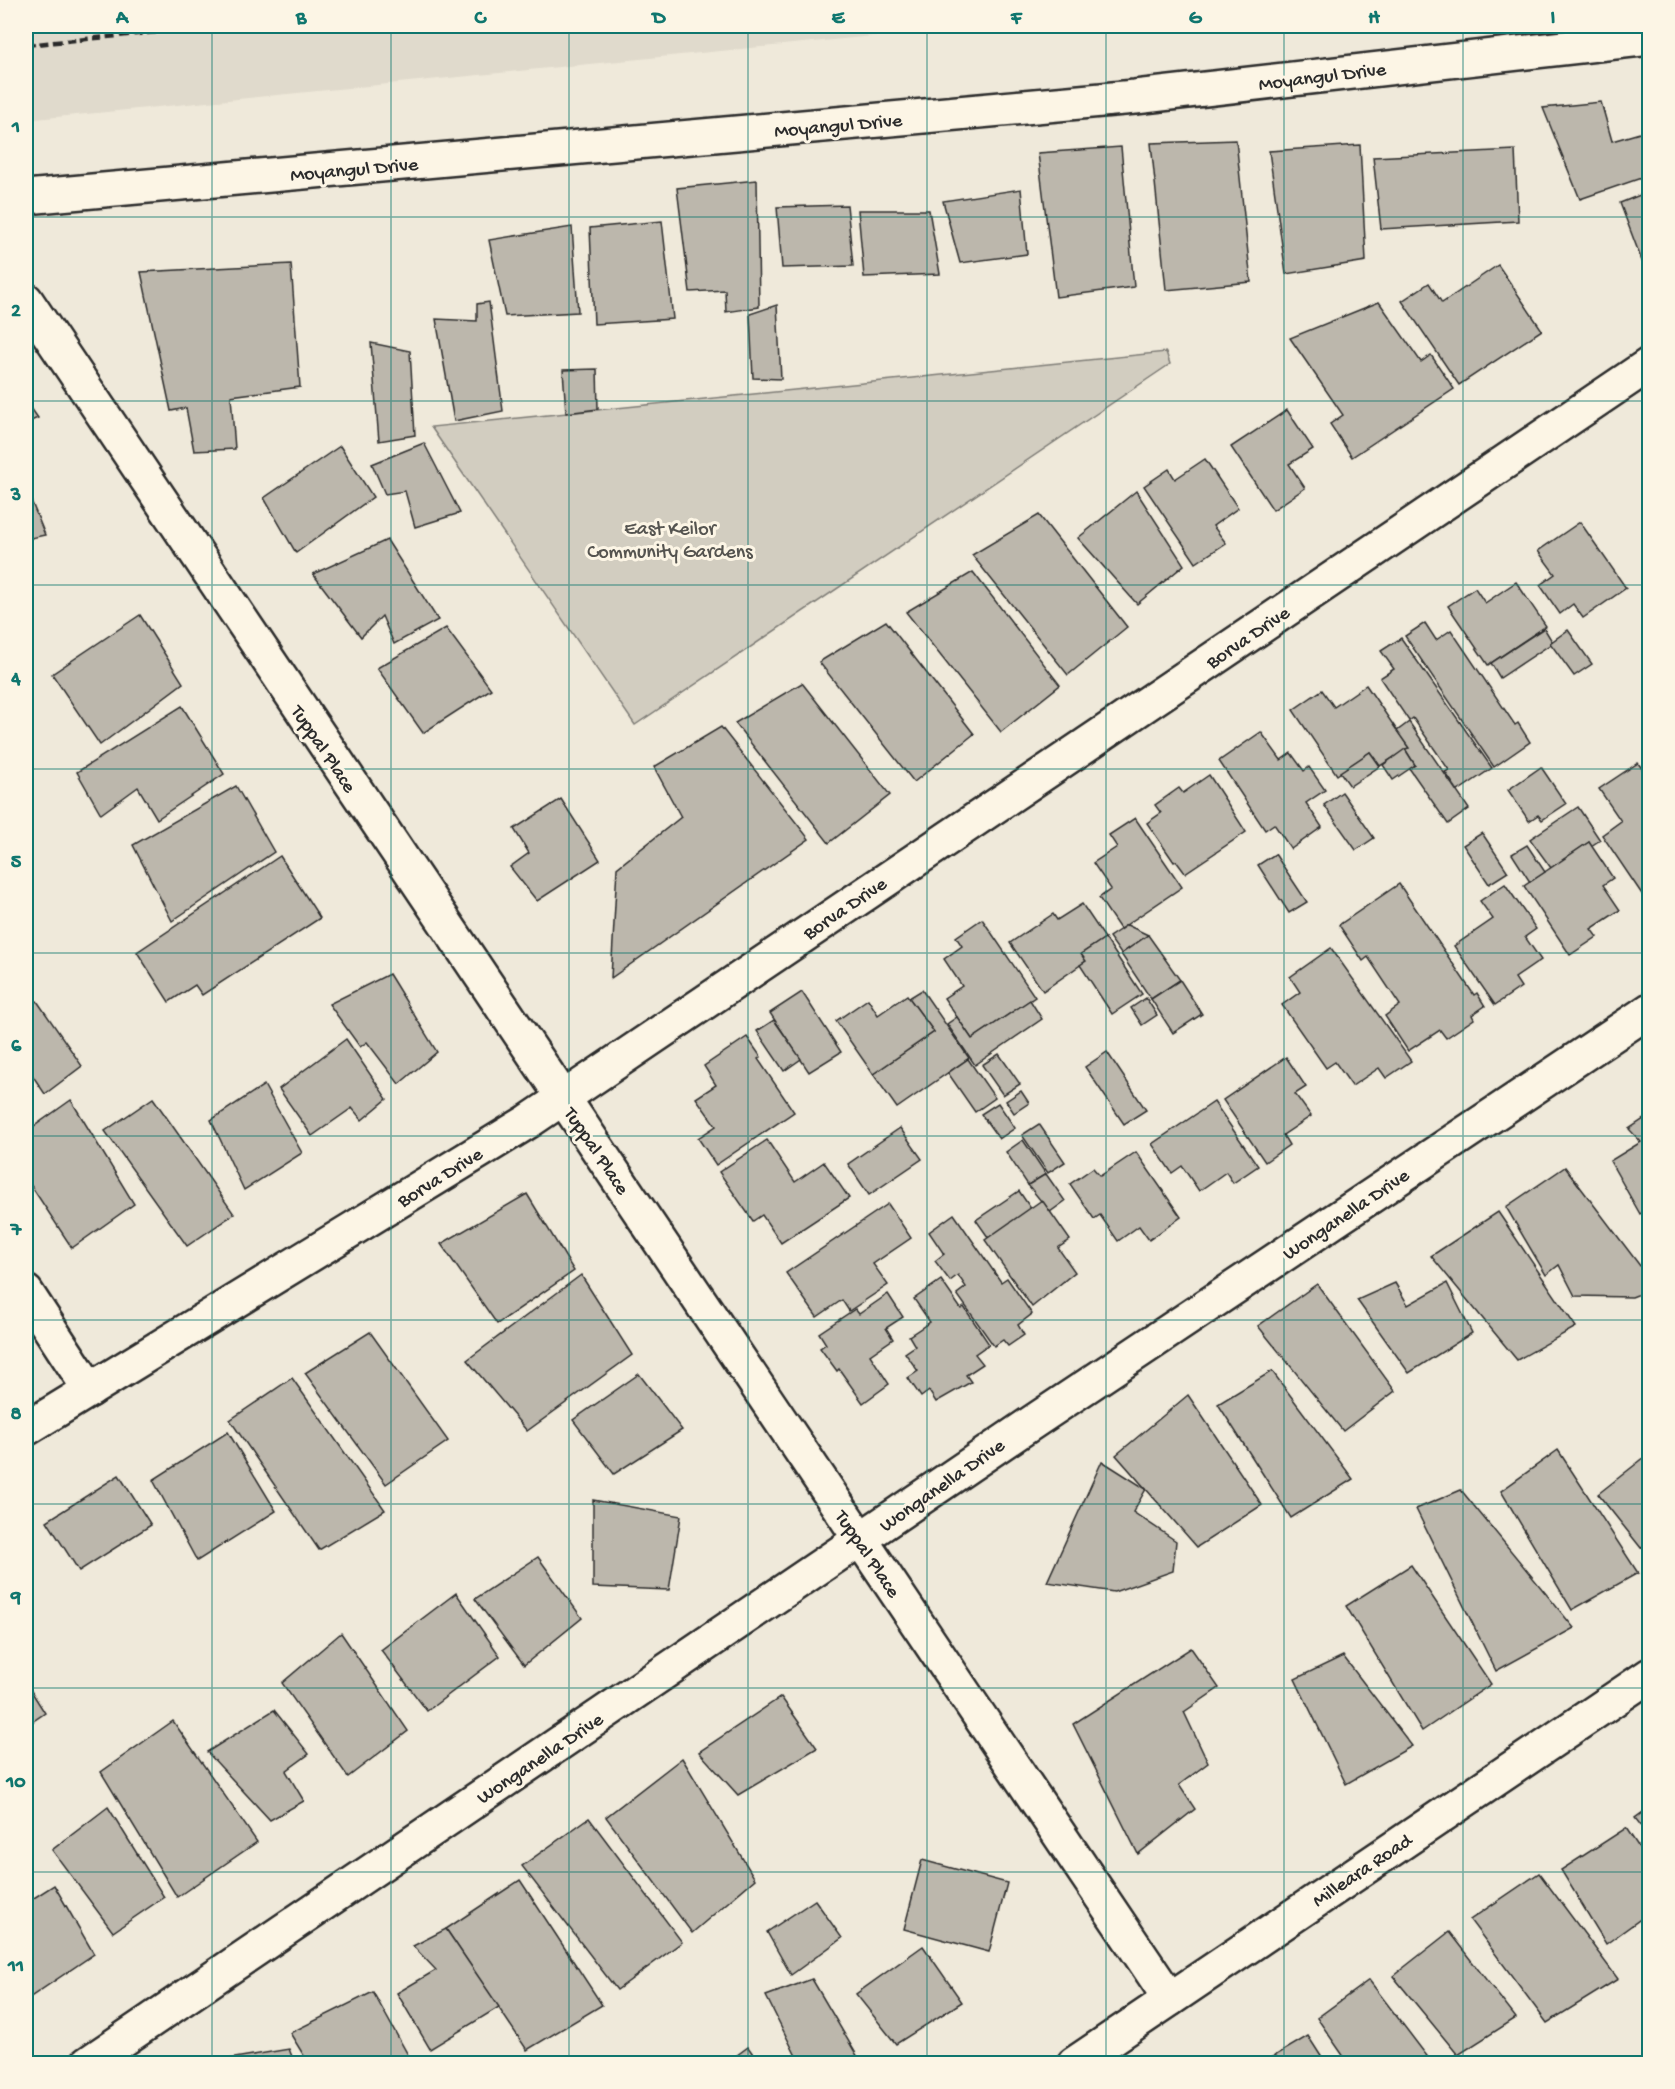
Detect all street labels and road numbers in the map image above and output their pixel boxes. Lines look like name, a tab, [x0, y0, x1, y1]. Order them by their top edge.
street label: Moyangul Drive	[1257, 59, 1388, 98]
street label: Moyangul Drive	[773, 110, 904, 145]
street label: Moyangul Drive	[289, 154, 420, 189]
street label: Borva Drive	[1202, 602, 1296, 676]
street label: Tuppal Place	[284, 701, 360, 799]
street label: Borva Drive	[799, 873, 893, 947]
street label: Tuppal Place	[557, 1103, 633, 1201]
street label: Borva Drive	[393, 1143, 488, 1215]
street label: Wonganella Drive	[1279, 1165, 1415, 1267]
street label: Wonganella Drive	[876, 1435, 1011, 1539]
street label: Tuppal Place	[828, 1506, 904, 1604]
street label: Wonganella Drive	[473, 1709, 609, 1811]
street label: Milleara Road	[1309, 1829, 1419, 1914]

